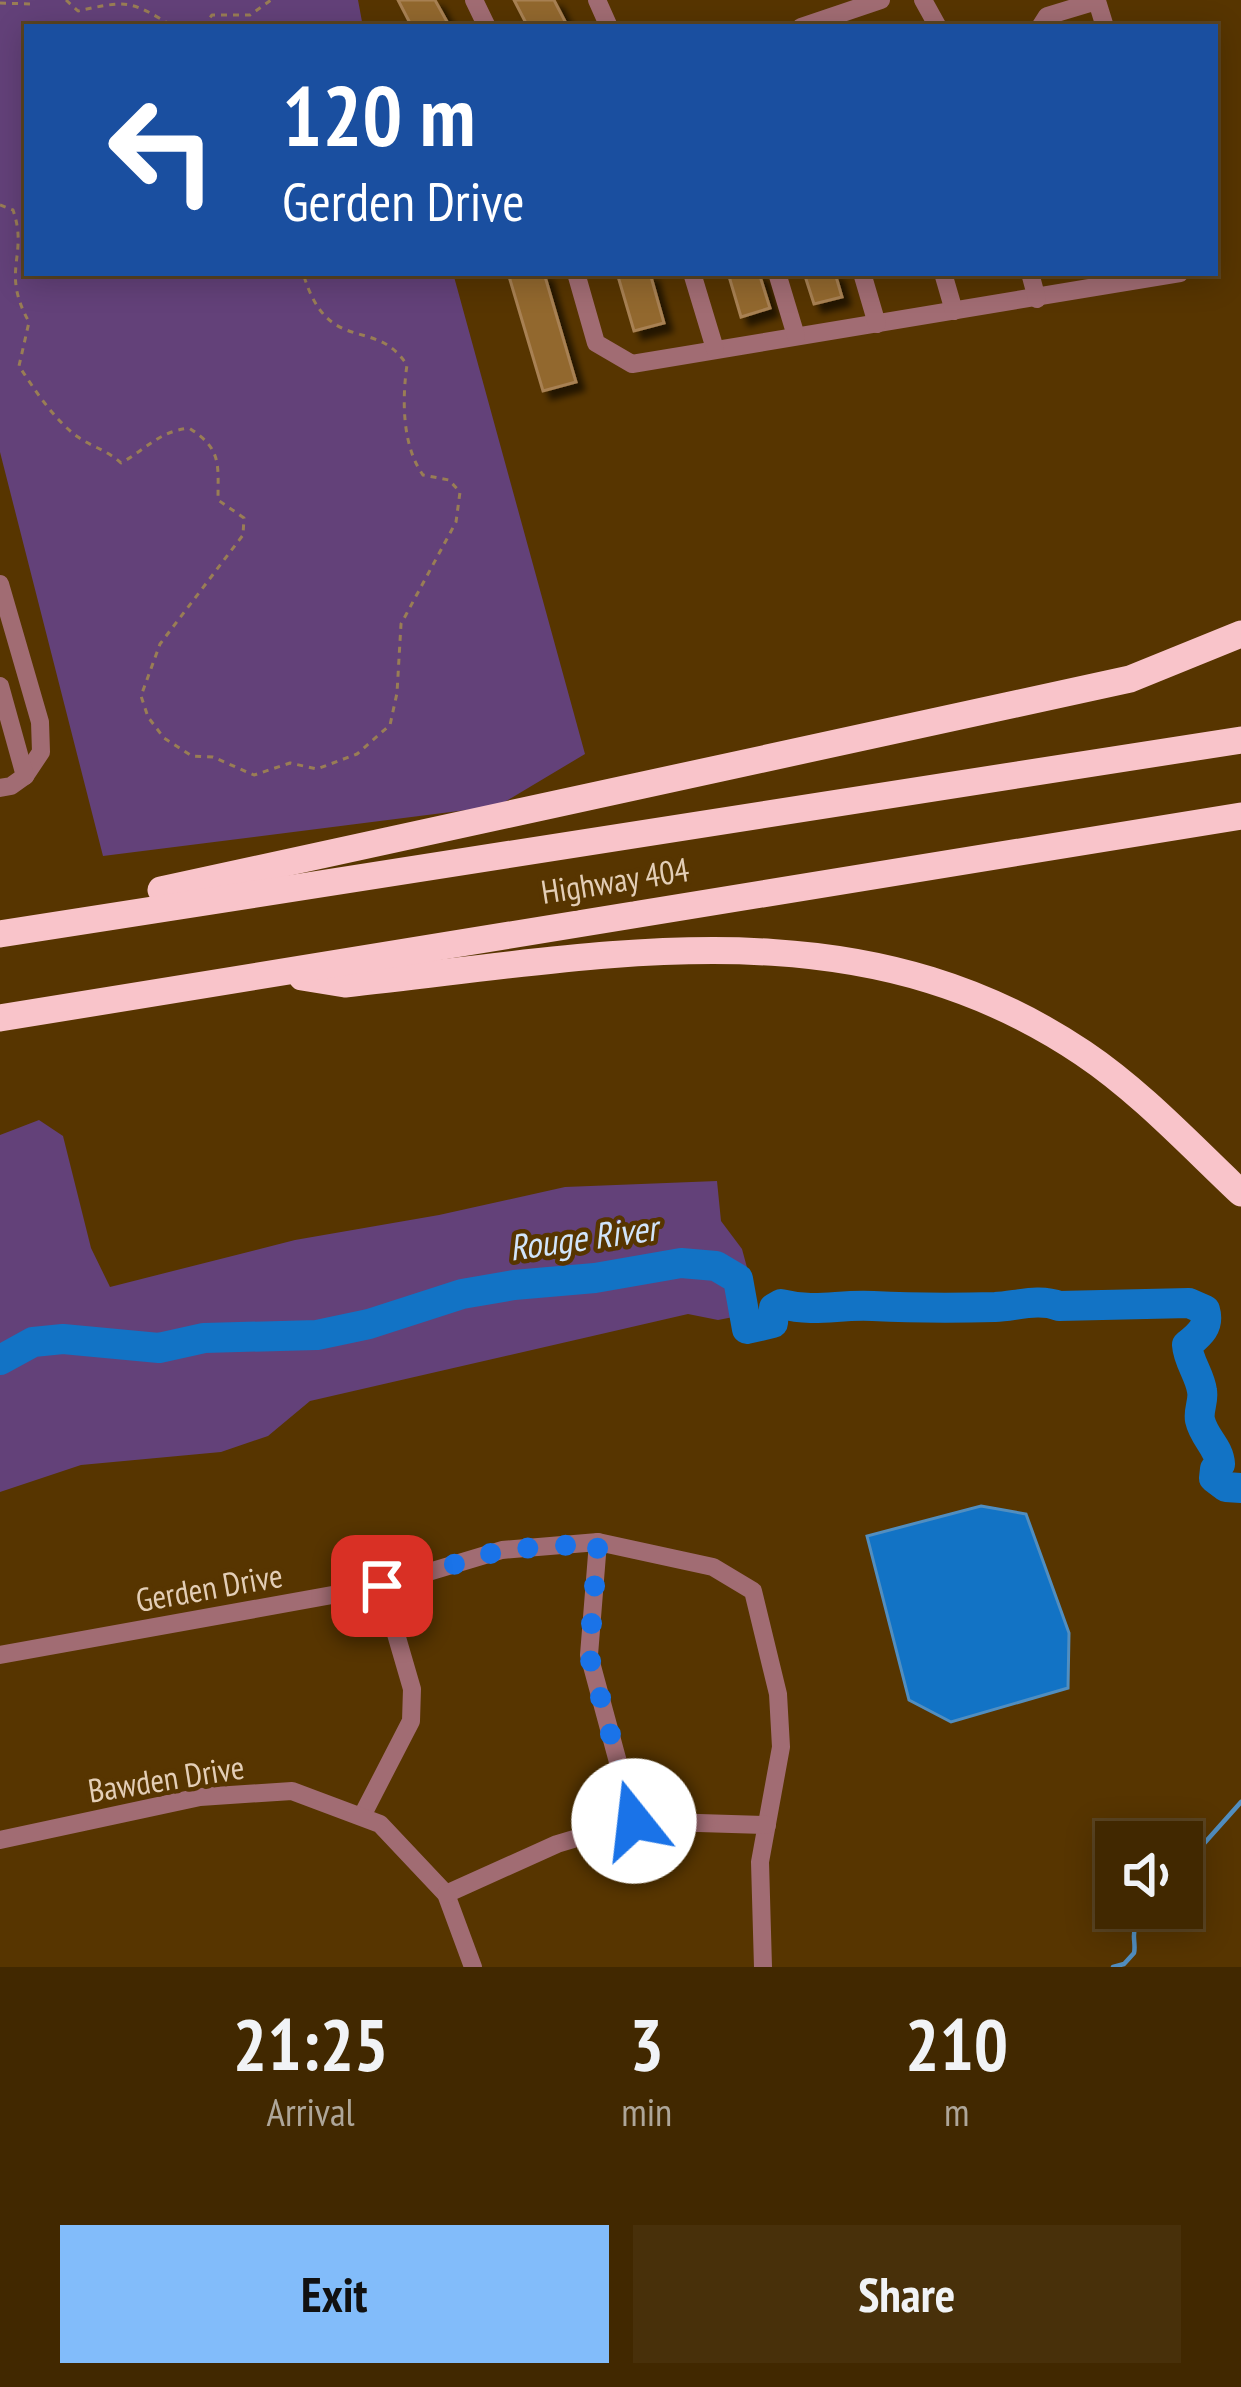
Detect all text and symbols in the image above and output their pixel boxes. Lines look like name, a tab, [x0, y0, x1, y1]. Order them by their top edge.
text: 120 m	[282, 60, 475, 169]
icon: left	[84, 72, 240, 228]
text: Gerden Drive	[282, 166, 525, 236]
street label: Highway 404	[538, 847, 692, 913]
water label: Rouge River	[506, 1203, 665, 1271]
pin	[331, 1535, 433, 1637]
street label: Gerden Drive	[132, 1553, 286, 1621]
icon: arrive	[349, 1553, 415, 1619]
street label: Bawden Drive	[85, 1744, 247, 1812]
position arrow	[571, 1758, 697, 1884]
map controls	[1095, 1821, 1203, 1929]
button: sound	[1095, 1821, 1203, 1929]
text: 21:25	[233, 1997, 389, 2090]
text: 3	[630, 1997, 664, 2090]
text: 210	[905, 1997, 1008, 2090]
text: Arrival	[267, 2086, 355, 2137]
text: min	[621, 2086, 672, 2137]
text: m	[944, 2086, 969, 2137]
button: Exit	[60, 2225, 609, 2363]
button: Share	[633, 2225, 1181, 2363]

